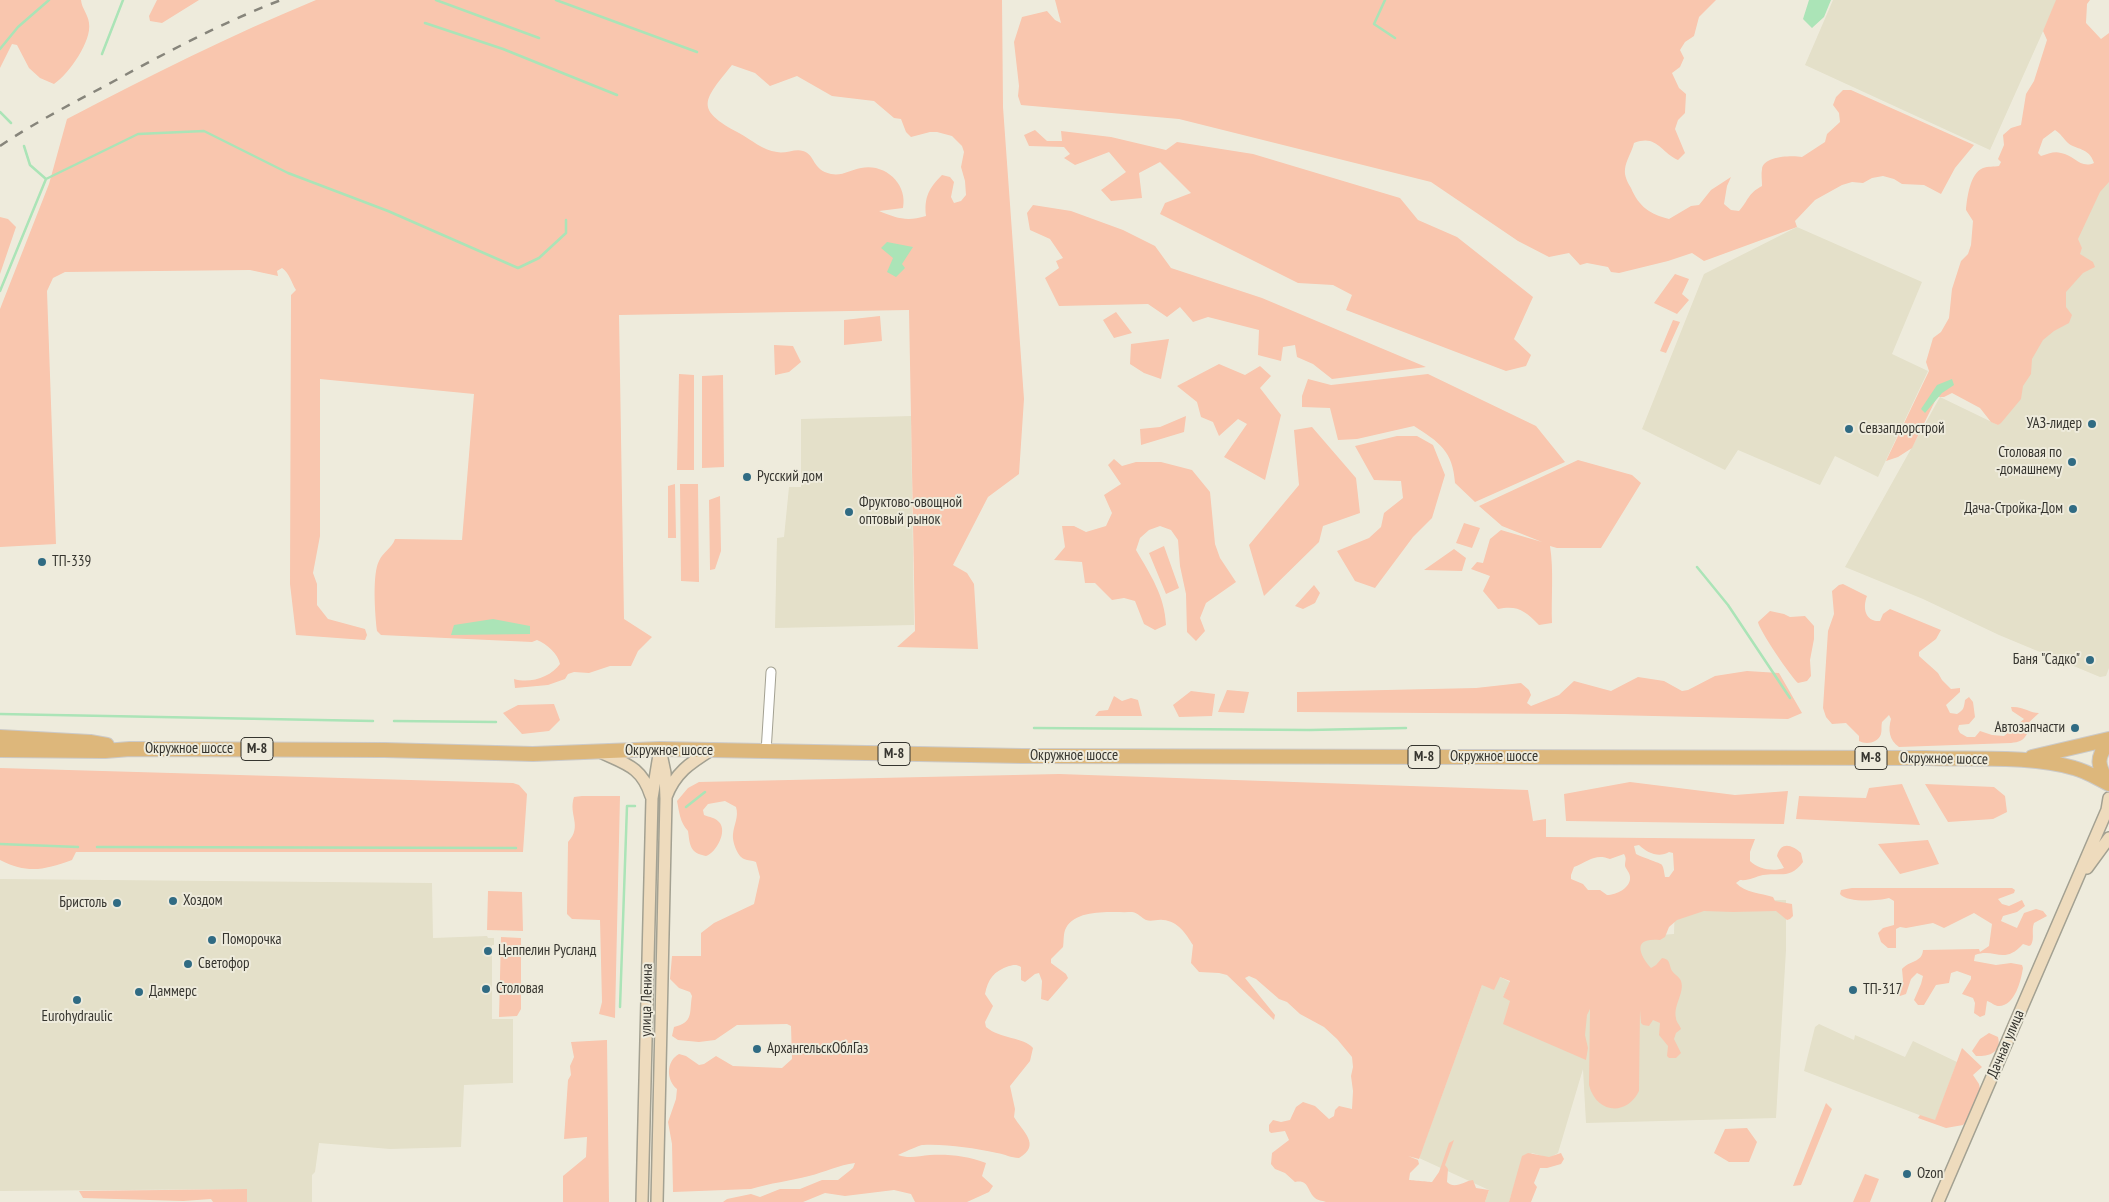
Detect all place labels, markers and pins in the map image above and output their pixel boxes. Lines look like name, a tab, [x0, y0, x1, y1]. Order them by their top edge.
place label: УАЗ-лидер	[2026, 415, 2082, 433]
marker: УАЗ-лидер	[2086, 418, 2098, 430]
place label: Севзапдорстрой	[1859, 420, 1945, 438]
marker: Севзапдорстрой	[1843, 423, 1855, 435]
place label: Столовая по -домашнему	[1996, 444, 2062, 479]
marker: Столовая по -домашнему	[2066, 456, 2078, 468]
place label: Русский дом	[757, 468, 823, 486]
marker: Русский дом	[741, 471, 753, 483]
place label: Фруктово-овощной оптовый рынок	[859, 494, 962, 529]
place label: Дача-Стройка-Дом	[1964, 500, 2063, 518]
marker: Дача-Стройка-Дом	[2067, 503, 2079, 515]
marker: Фруктово-овощной оптовый рынок	[843, 506, 855, 518]
place label: ТП-339	[52, 553, 91, 571]
marker: ТП-339	[36, 556, 48, 568]
place label: Баня "Садко"	[2013, 651, 2080, 669]
marker: Баня "Садко"	[2084, 654, 2096, 666]
place label: Автозапчасти	[1995, 719, 2065, 737]
marker: Автозапчасти	[2069, 722, 2081, 734]
place label: Хоздом	[183, 892, 223, 910]
place label: Бристоль	[59, 894, 107, 912]
marker: Хоздом	[167, 895, 179, 907]
marker: Бристоль	[111, 897, 123, 909]
place label: Поморочка	[222, 931, 281, 949]
marker: Поморочка	[206, 934, 218, 946]
place label: Цеппелин Русланд	[498, 942, 596, 960]
marker: Цеппелин Русланд	[482, 945, 494, 957]
place label: Светофор	[198, 955, 249, 973]
marker: Светофор	[182, 958, 194, 970]
place label: Столовая	[496, 980, 544, 998]
place label: ТП-317	[1863, 981, 1902, 999]
place label: Даммерс	[149, 983, 197, 1001]
marker: Столовая	[480, 983, 492, 995]
marker: ТП-317	[1847, 984, 1859, 996]
marker: Даммерс	[133, 986, 145, 998]
marker: Eurohydraulic	[71, 994, 83, 1006]
place label: Eurohydraulic	[42, 1008, 112, 1026]
place label: АрхангельскОблГаз	[767, 1040, 868, 1058]
marker: АрхангельскОблГаз	[751, 1043, 763, 1055]
place label: Ozon	[1917, 1165, 1943, 1183]
marker: Ozon	[1901, 1168, 1913, 1180]

